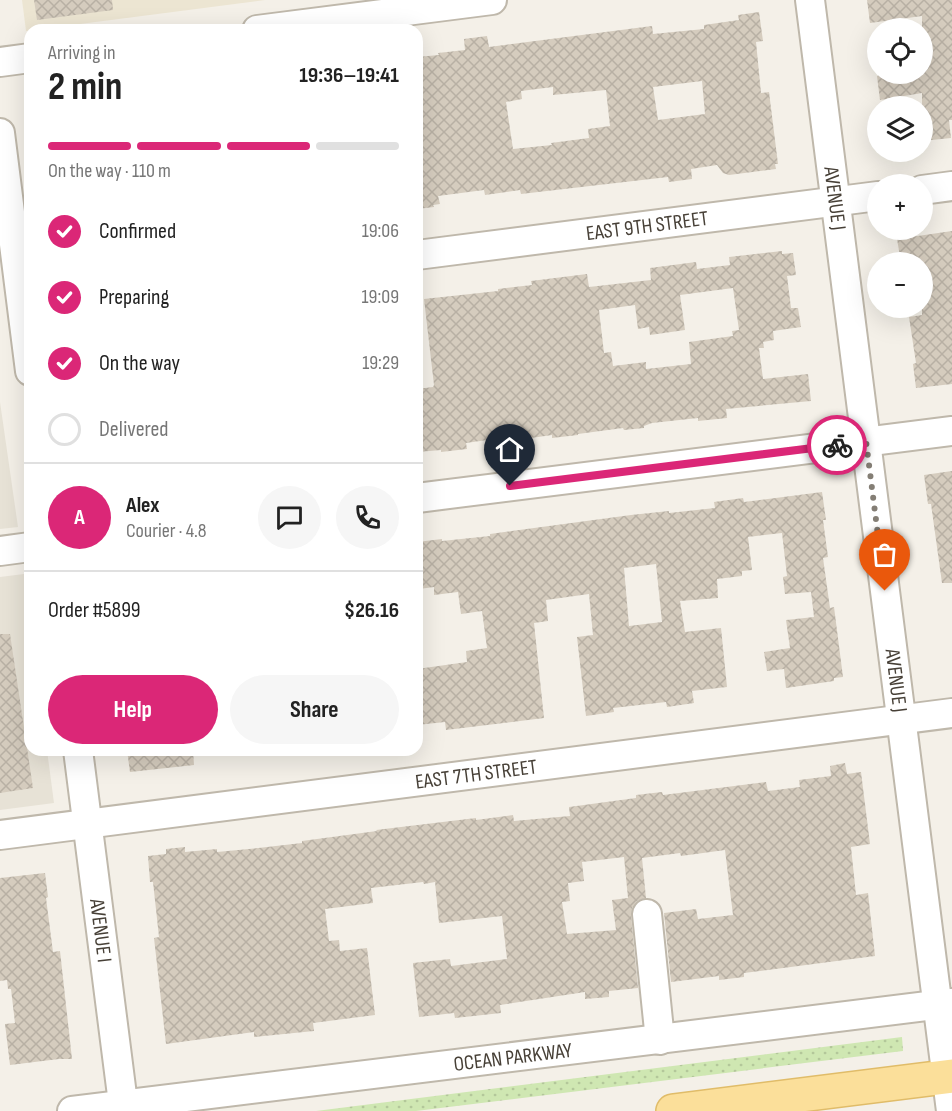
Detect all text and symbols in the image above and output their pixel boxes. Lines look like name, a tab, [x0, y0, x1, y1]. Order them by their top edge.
map controls	[867, 18, 933, 318]
button: locate	[867, 18, 933, 84]
text: Arriving in	[48, 41, 116, 65]
text: 19:36–19:41	[299, 62, 399, 89]
text: 2 min	[48, 64, 122, 111]
button: layers	[867, 96, 933, 162]
text: On the way · 110 m	[48, 159, 171, 183]
street label: AVENUE J	[818, 164, 851, 232]
button: +	[867, 174, 933, 240]
street label: EAST 9TH STREET	[585, 206, 710, 246]
icon: check	[48, 215, 81, 248]
text: Confirmed	[99, 218, 176, 245]
text: 19:06	[362, 219, 399, 243]
button: −	[867, 252, 933, 318]
icon: check	[48, 281, 81, 314]
text: Preparing	[99, 284, 169, 311]
text: 19:09	[362, 285, 399, 309]
icon: check	[48, 347, 81, 380]
text: On the way	[99, 350, 180, 377]
text: 19:29	[362, 351, 399, 375]
courier	[807, 415, 867, 475]
text: Delivered	[99, 416, 168, 443]
pin	[484, 424, 535, 486]
icon: bike	[821, 429, 854, 462]
icon: home	[493, 433, 526, 466]
button: chat	[258, 486, 321, 549]
button: phone	[336, 486, 399, 549]
text: Alex	[126, 492, 159, 519]
text: A	[74, 504, 85, 531]
text: Courier · 4.8	[126, 519, 207, 543]
pin	[859, 529, 910, 591]
icon: bag	[868, 538, 901, 571]
text: Order #5899	[48, 597, 141, 624]
text: $26.16	[344, 597, 399, 624]
street label: AVENUE J	[879, 646, 912, 714]
button: Help	[48, 675, 218, 744]
button: Share	[230, 675, 399, 744]
street label: EAST 7TH STREET	[414, 754, 539, 795]
street label: AVENUE I	[84, 896, 117, 964]
street label: OCEAN PARKWAY	[452, 1038, 574, 1077]

